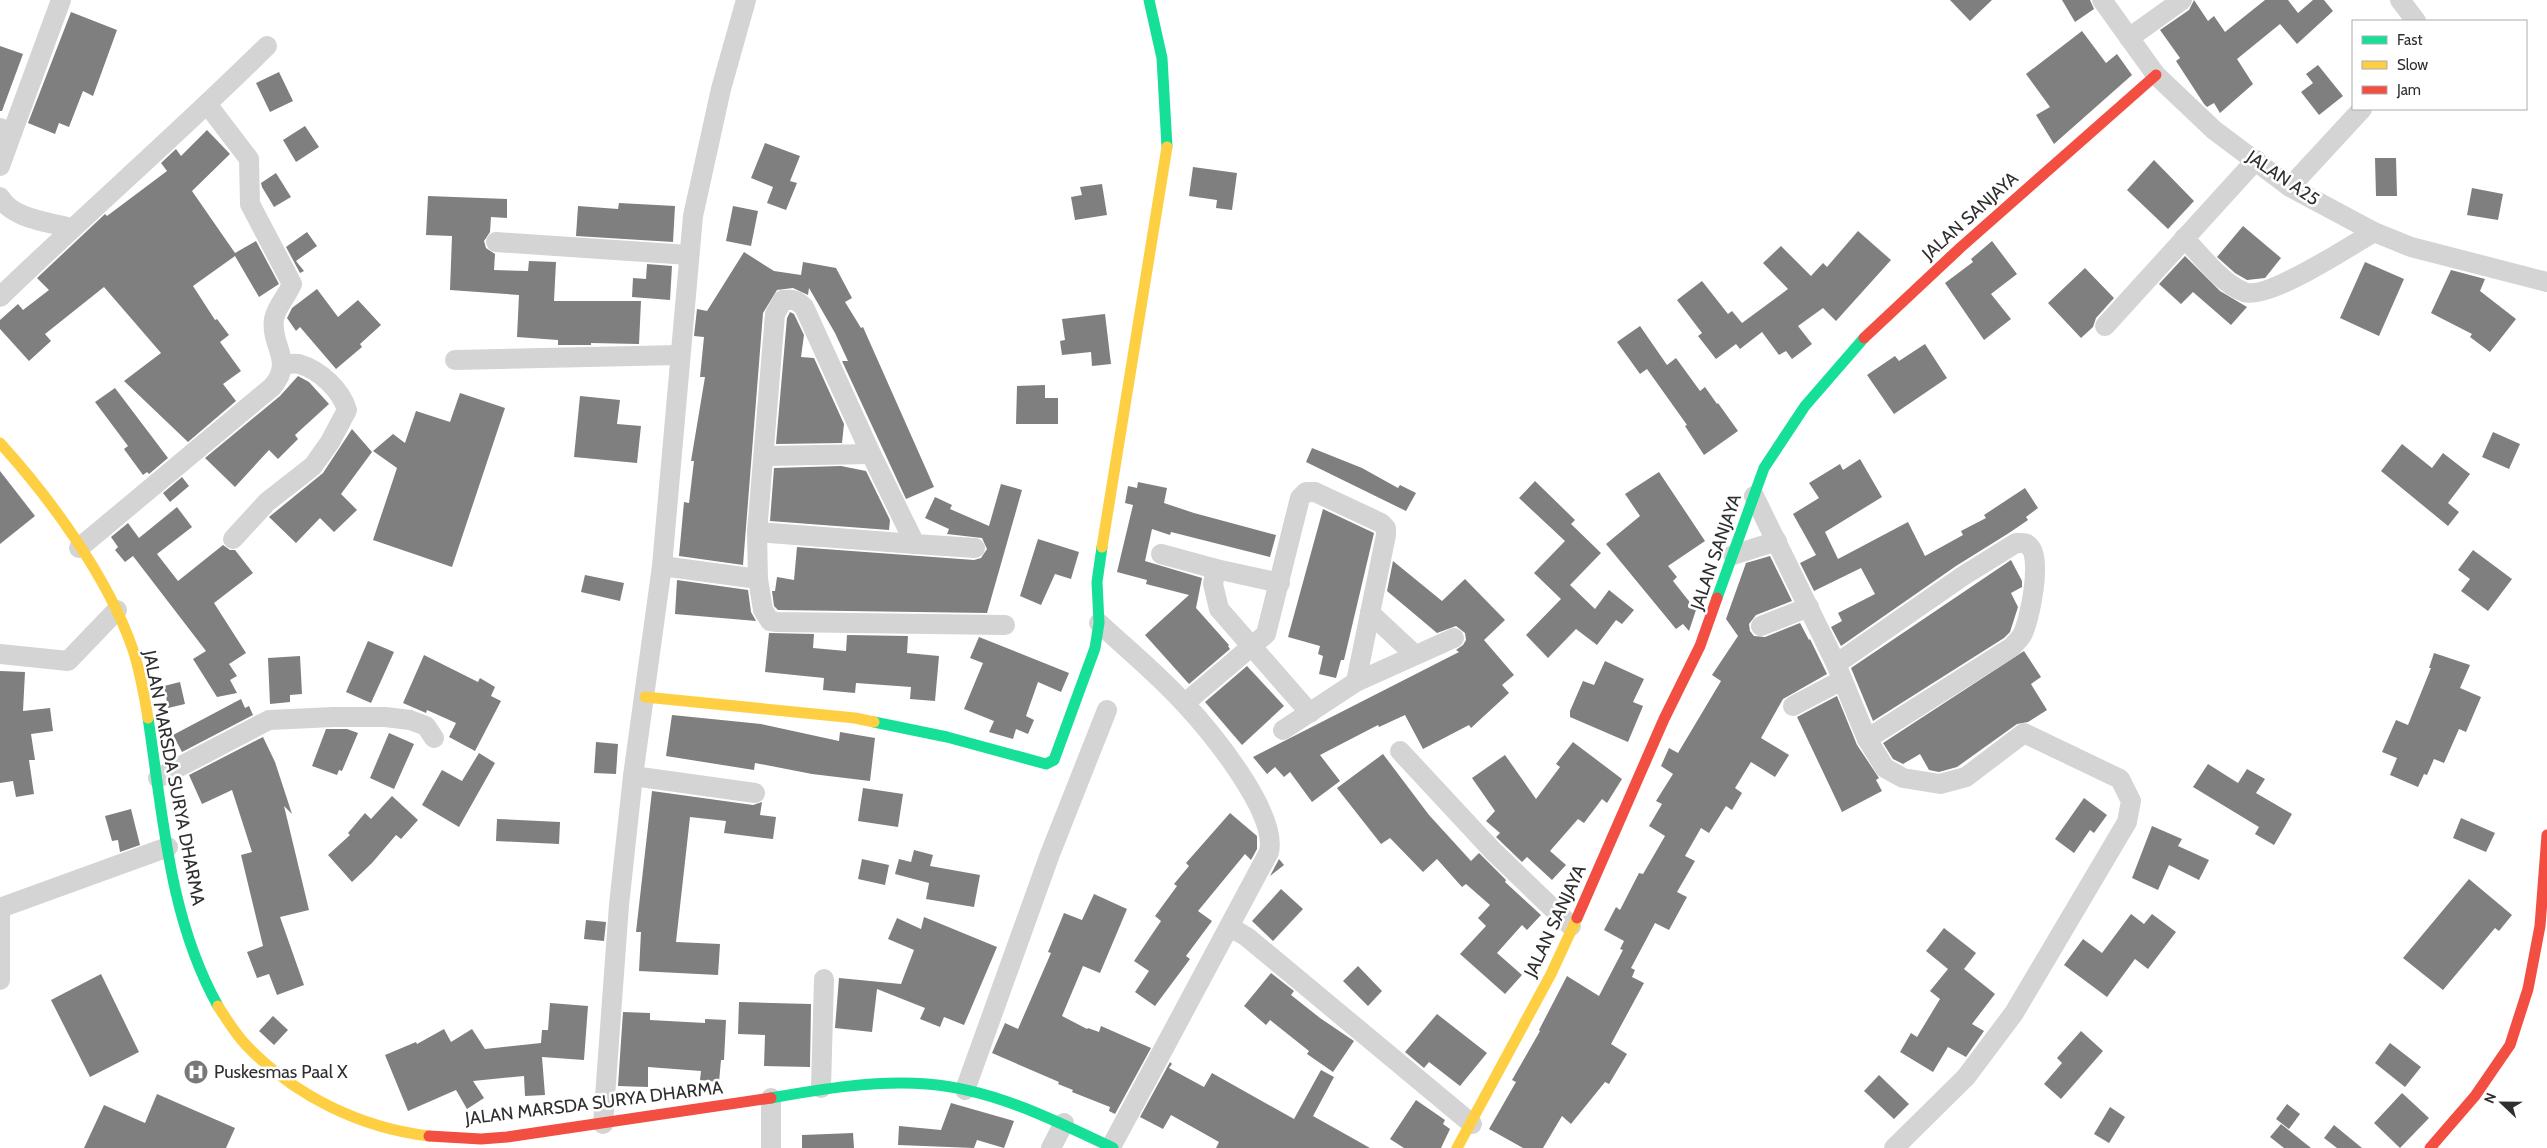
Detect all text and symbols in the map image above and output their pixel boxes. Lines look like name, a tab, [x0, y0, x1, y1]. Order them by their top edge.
legend	[2352, 20, 2527, 110]
text: Fast	[2397, 31, 2422, 49]
text: Slow	[2397, 56, 2428, 74]
text: Jam	[2396, 81, 2421, 99]
street label: JALAN A25	[2242, 145, 2323, 210]
street label: JALAN SANJAYA	[1917, 167, 2022, 265]
street label: JALAN SANJAYA	[1686, 491, 1746, 614]
street label: JALAN MARSDA SURYA DHARMA	[138, 648, 210, 907]
street label: JALAN SANJAYA	[1519, 861, 1591, 982]
hospital icon: Puskesmas Paal X	[183, 1059, 209, 1085]
place label: Puskesmas Paal X	[214, 1061, 348, 1083]
street label: JALAN MARSDA SURYA DHARMA	[463, 1076, 724, 1130]
north arrow	[2477, 1078, 2527, 1128]
text: N	[2480, 1090, 2500, 1106]

